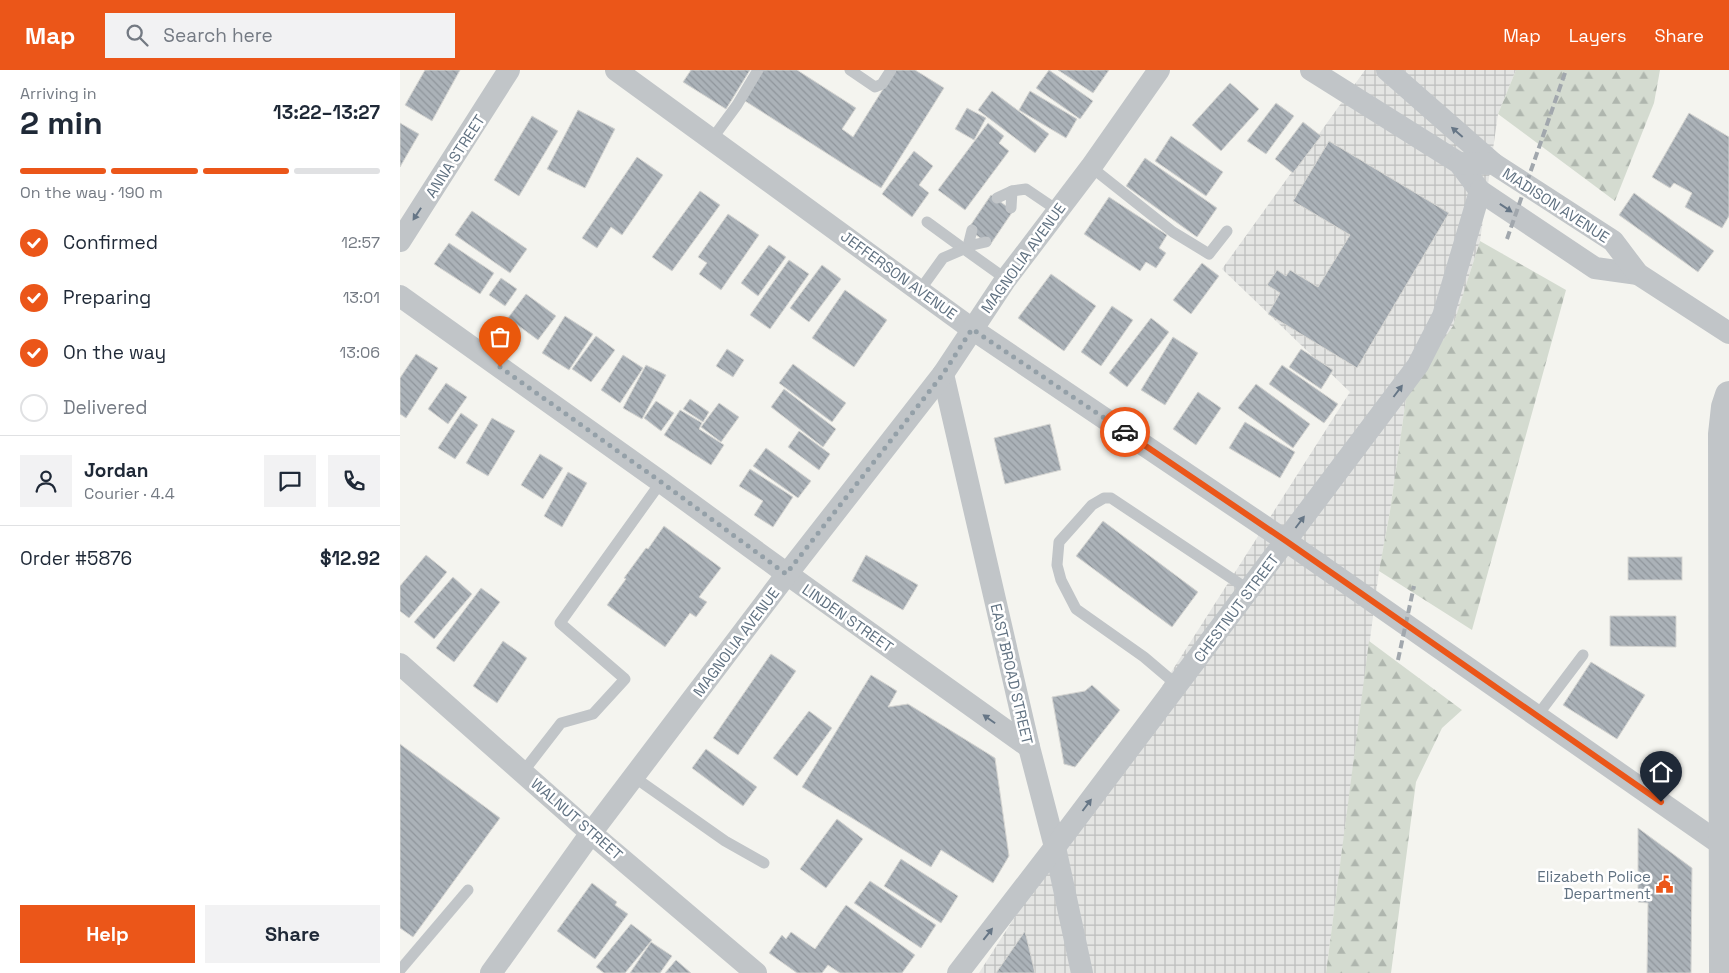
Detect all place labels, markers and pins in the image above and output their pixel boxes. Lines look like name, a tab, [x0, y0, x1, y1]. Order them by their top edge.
pin	[479, 316, 521, 367]
pin	[1640, 751, 1682, 802]
place label: Elizabeth Police Department	[1537, 867, 1651, 903]
public building icon: Elizabeth Police Department	[1655, 875, 1675, 895]

